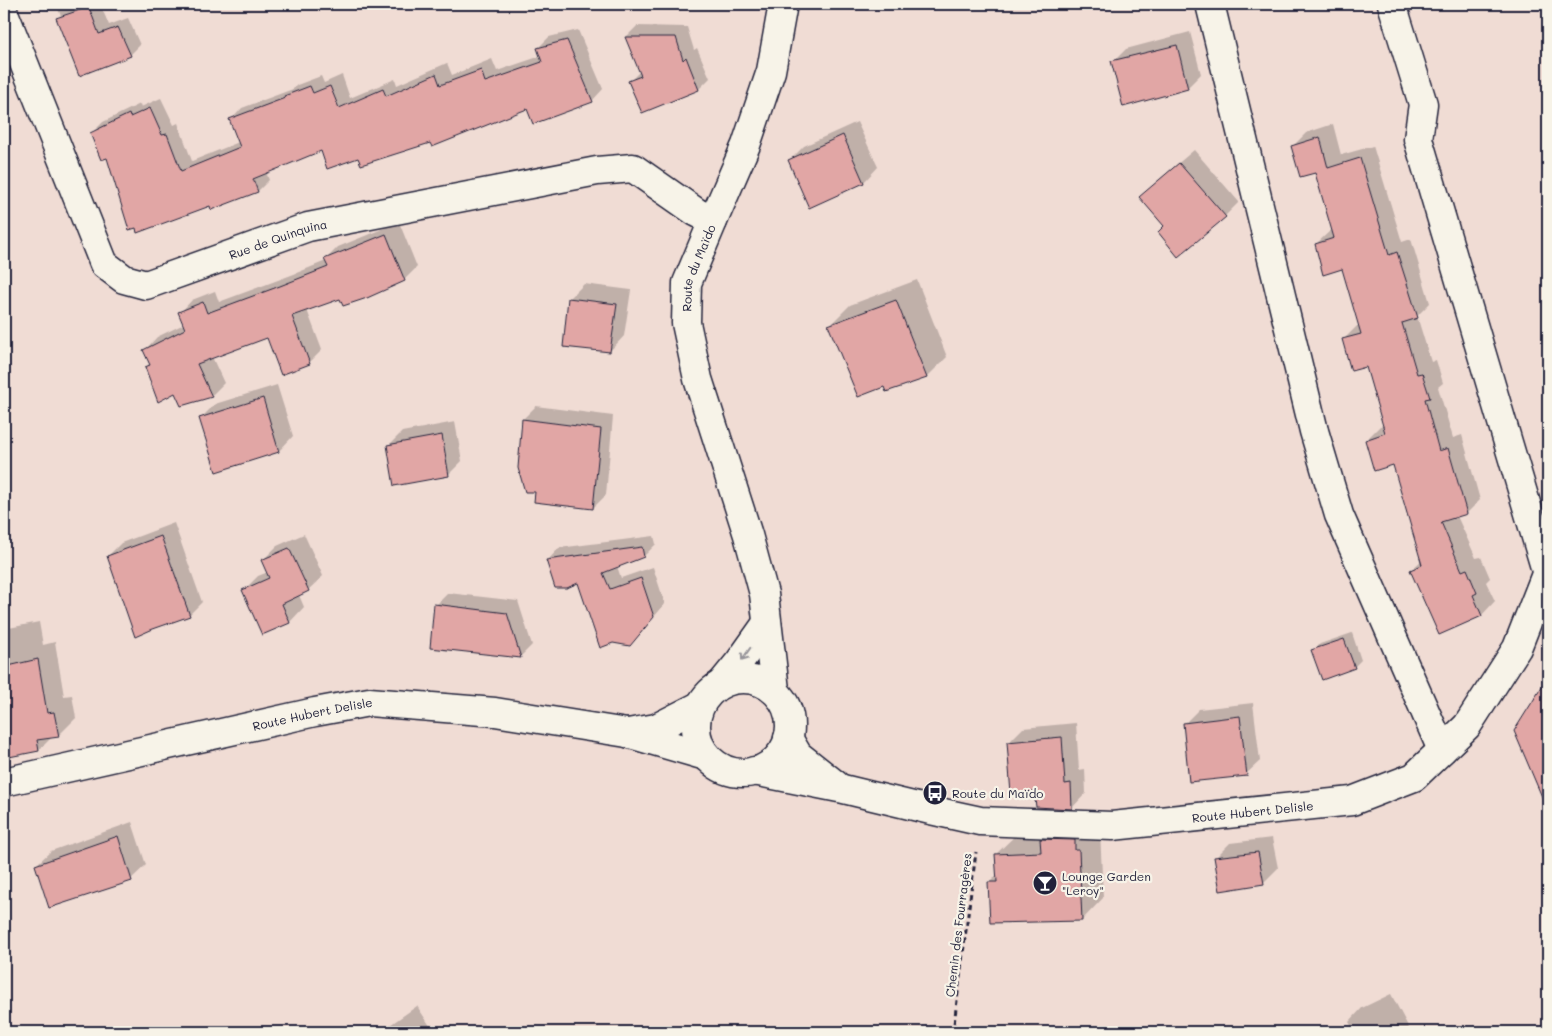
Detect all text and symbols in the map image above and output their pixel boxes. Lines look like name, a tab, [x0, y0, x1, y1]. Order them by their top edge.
street label: Rue de Quinquina	[227, 215, 329, 263]
street label: Route du Maïdo	[678, 222, 719, 312]
one-way arrow	[741, 647, 751, 661]
street label: Route Hubert Delisle	[251, 694, 374, 734]
bus stop icon: Route du Maïdo	[922, 780, 948, 806]
place label: Route du Maïdo	[952, 785, 1043, 801]
street label: Route Hubert Delisle	[1191, 797, 1314, 826]
street label: Chemin des Fourragères	[941, 852, 975, 998]
place label: Lounge Garden "Leroy"	[1062, 868, 1151, 898]
bar icon: Lounge Garden "Leroy"	[1032, 870, 1058, 896]

